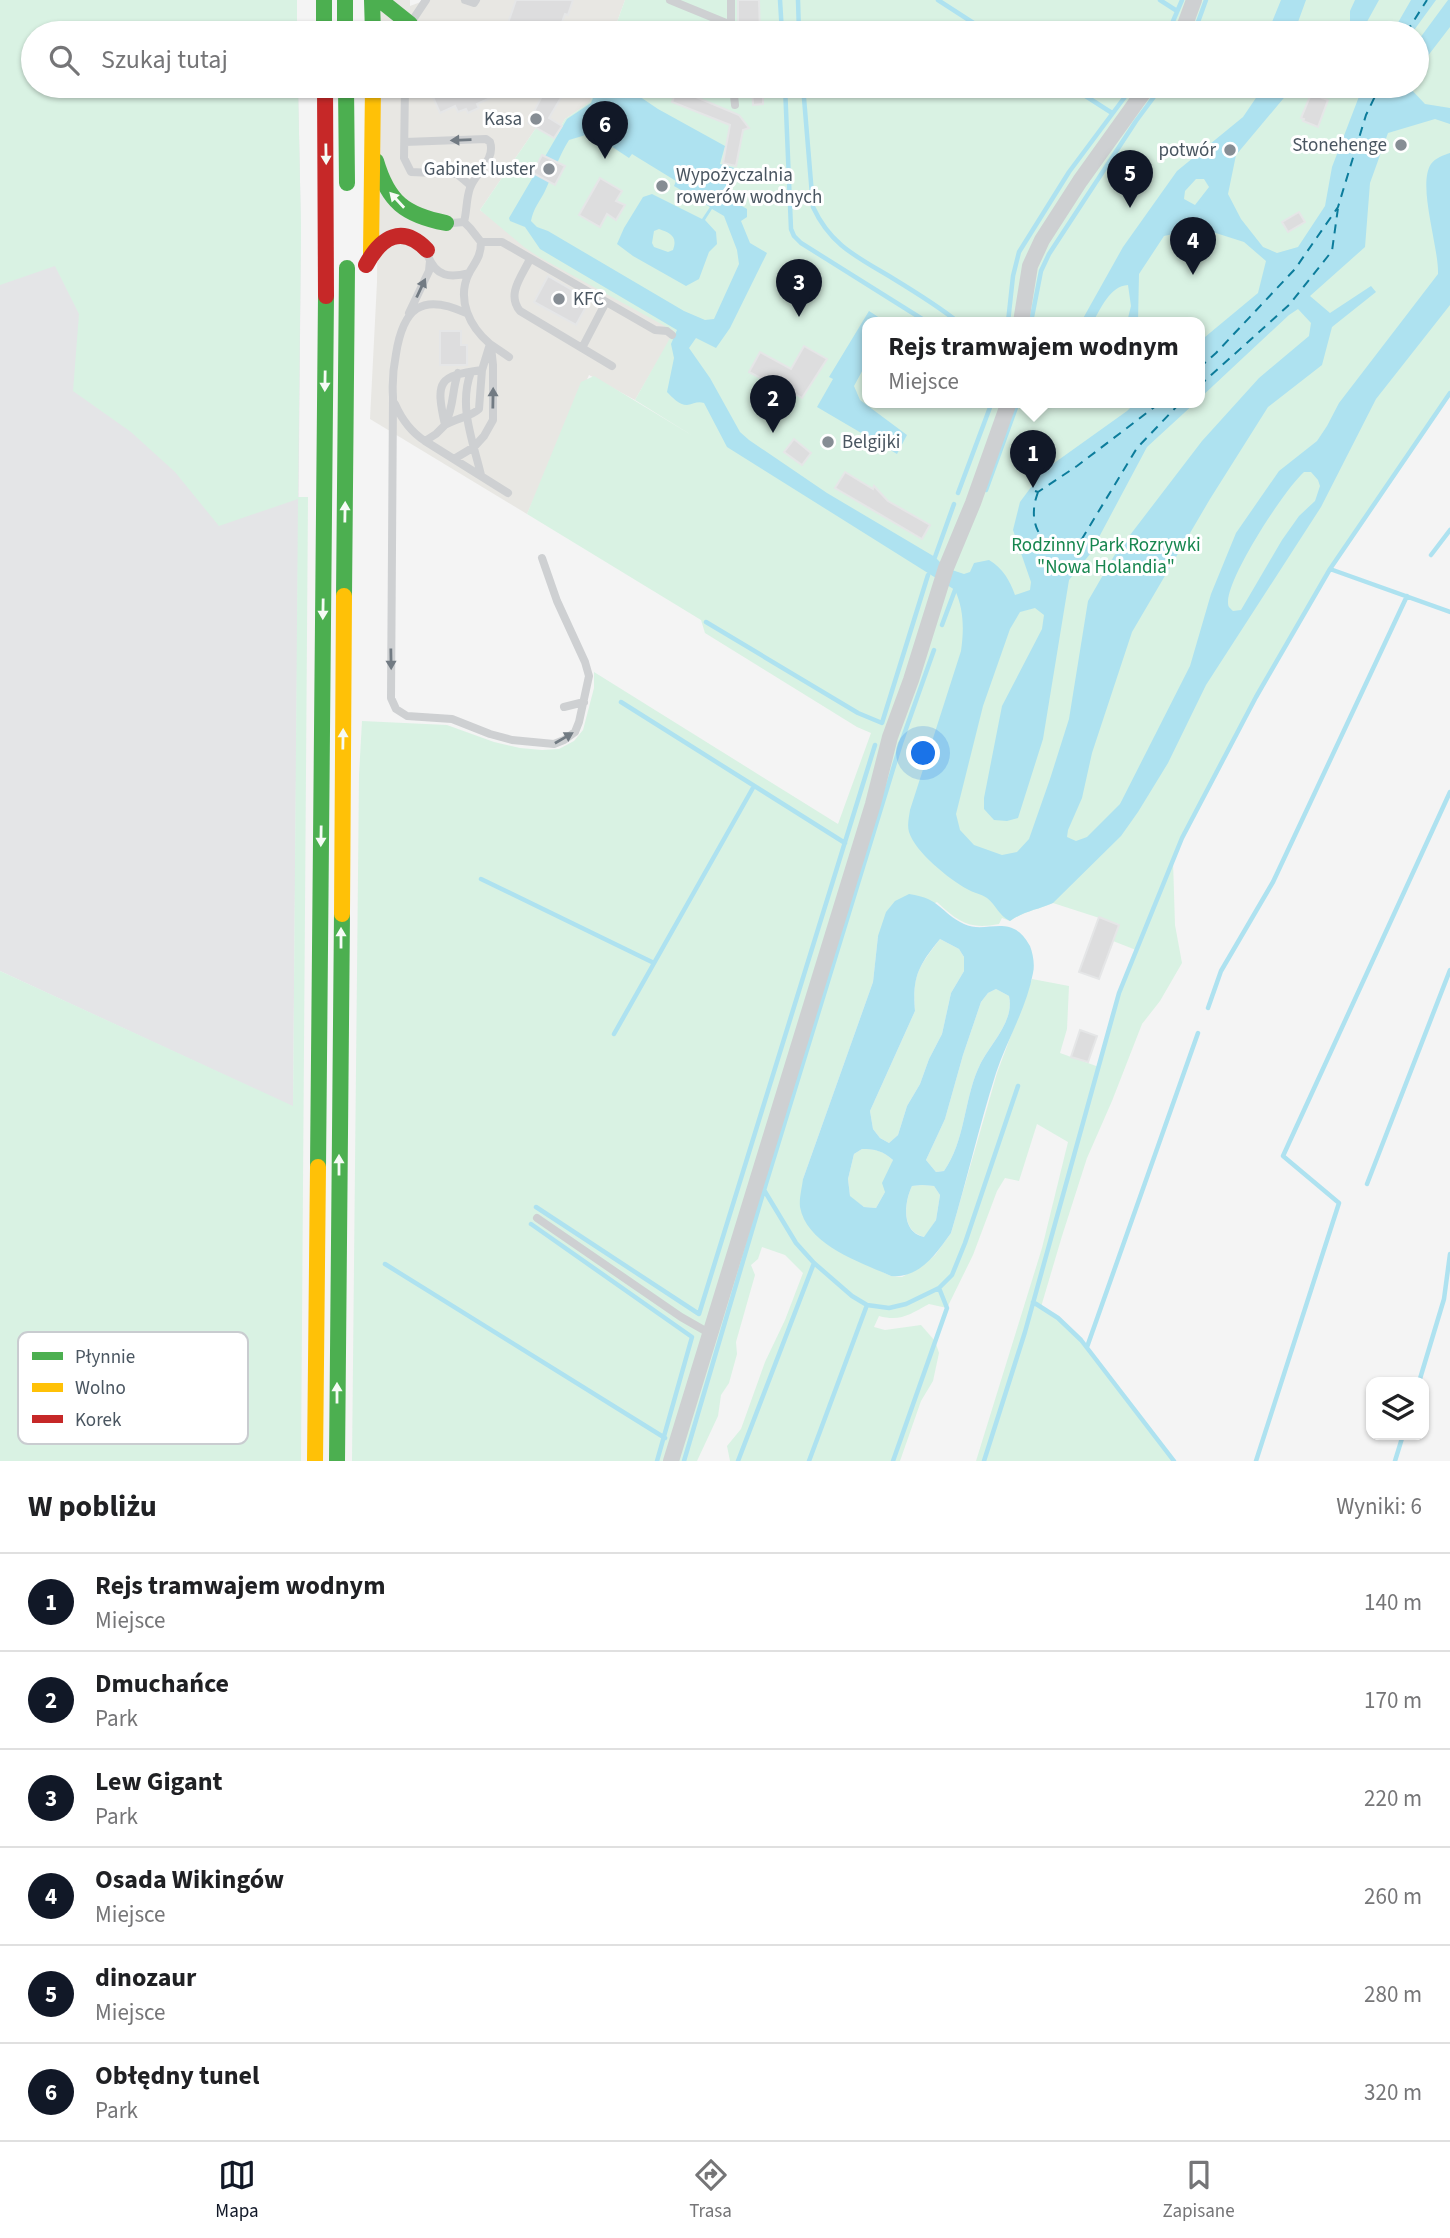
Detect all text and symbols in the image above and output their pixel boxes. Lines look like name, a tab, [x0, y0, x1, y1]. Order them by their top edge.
search box	[21, 21, 1429, 98]
icon: search	[45, 41, 83, 79]
text: Szukaj tutaj	[101, 41, 228, 78]
pin: 6	[582, 101, 628, 159]
place label: Kasa	[484, 106, 522, 133]
marker: Kasa	[528, 111, 544, 127]
place label: Stonehenge	[1292, 132, 1387, 159]
one-way arrow	[450, 135, 472, 146]
place label: potwór	[1159, 137, 1216, 164]
marker: Stonehenge	[1393, 137, 1409, 153]
marker: potwór	[1222, 142, 1238, 158]
one-way arrow	[320, 143, 332, 165]
pin: 5	[1107, 150, 1153, 208]
place label: Gabinet luster	[424, 156, 535, 183]
marker: Gabinet luster	[541, 161, 557, 177]
place label: Wypożyczalnia rowerów wodnych	[676, 162, 822, 211]
marker: Wypożyczalnia rowerów wodnych	[654, 178, 670, 194]
one-way arrow	[389, 191, 406, 208]
pin: 4	[1170, 217, 1216, 275]
pin: 3	[776, 259, 822, 317]
one-way arrow	[416, 277, 427, 298]
place label: KFC	[573, 286, 604, 313]
marker: KFC	[551, 291, 567, 307]
popup	[862, 317, 1205, 408]
text: Rejs tramwajem wodnym	[888, 328, 1179, 365]
text: Miejsce	[888, 365, 959, 398]
one-way arrow	[319, 371, 331, 393]
pin: 2	[750, 375, 796, 433]
one-way arrow	[487, 387, 499, 409]
place label: Belgijki	[842, 429, 900, 456]
pin: 1	[1010, 430, 1056, 488]
marker: Belgijki	[820, 434, 836, 450]
one-way arrow	[339, 500, 351, 522]
park label: Rodzinny Park Rozrywki "Nowa Holandia"	[1011, 532, 1201, 581]
one-way arrow	[317, 598, 329, 620]
one-way arrow	[385, 648, 397, 670]
one-way arrow	[337, 728, 349, 750]
one-way arrow	[555, 732, 574, 744]
your location	[906, 736, 940, 770]
one-way arrow	[315, 826, 327, 848]
one-way arrow	[335, 927, 347, 949]
one-way arrow	[333, 1154, 345, 1176]
legend	[18, 1332, 248, 1444]
text: Płynnie	[75, 1344, 135, 1371]
text: Wolno	[75, 1375, 126, 1402]
map controls	[1366, 1377, 1429, 1440]
button: layers	[1366, 1377, 1429, 1440]
one-way arrow	[331, 1382, 343, 1404]
text: Korek	[75, 1407, 122, 1434]
text: W pobliżu	[28, 1485, 157, 1528]
text: Wyniki: 6	[1336, 1490, 1422, 1523]
text: Rejs tramwajem wodnym	[95, 1567, 385, 1604]
text: 1	[45, 1586, 57, 1619]
text: 140 m	[1364, 1586, 1422, 1619]
text: Miejsce	[95, 1604, 166, 1637]
text: Dmuchańce	[95, 1665, 229, 1702]
text: 2	[45, 1684, 57, 1717]
text: 170 m	[1364, 1684, 1422, 1717]
text: Park	[95, 1702, 138, 1735]
text: Lew Gigant	[95, 1763, 222, 1800]
text: 3	[45, 1782, 57, 1815]
text: 220 m	[1364, 1782, 1422, 1815]
text: Park	[95, 1800, 138, 1833]
text: Osada Wikingów	[95, 1861, 284, 1898]
text: 4	[45, 1880, 57, 1913]
text: 260 m	[1364, 1880, 1422, 1913]
text: Miejsce	[95, 1898, 166, 1931]
text: dinozaur	[95, 1959, 196, 1996]
text: 5	[45, 1978, 57, 2011]
text: 280 m	[1364, 1978, 1422, 2011]
text: Miejsce	[95, 1996, 166, 2029]
text: Obłędny tunel	[95, 2057, 260, 2094]
text: 6	[45, 2076, 57, 2109]
text: 320 m	[1364, 2076, 1422, 2109]
text: Park	[95, 2094, 138, 2127]
tab: Mapa	[215, 2156, 259, 2225]
tab: Trasa	[689, 2156, 732, 2225]
tab: Zapisane	[1163, 2156, 1235, 2225]

